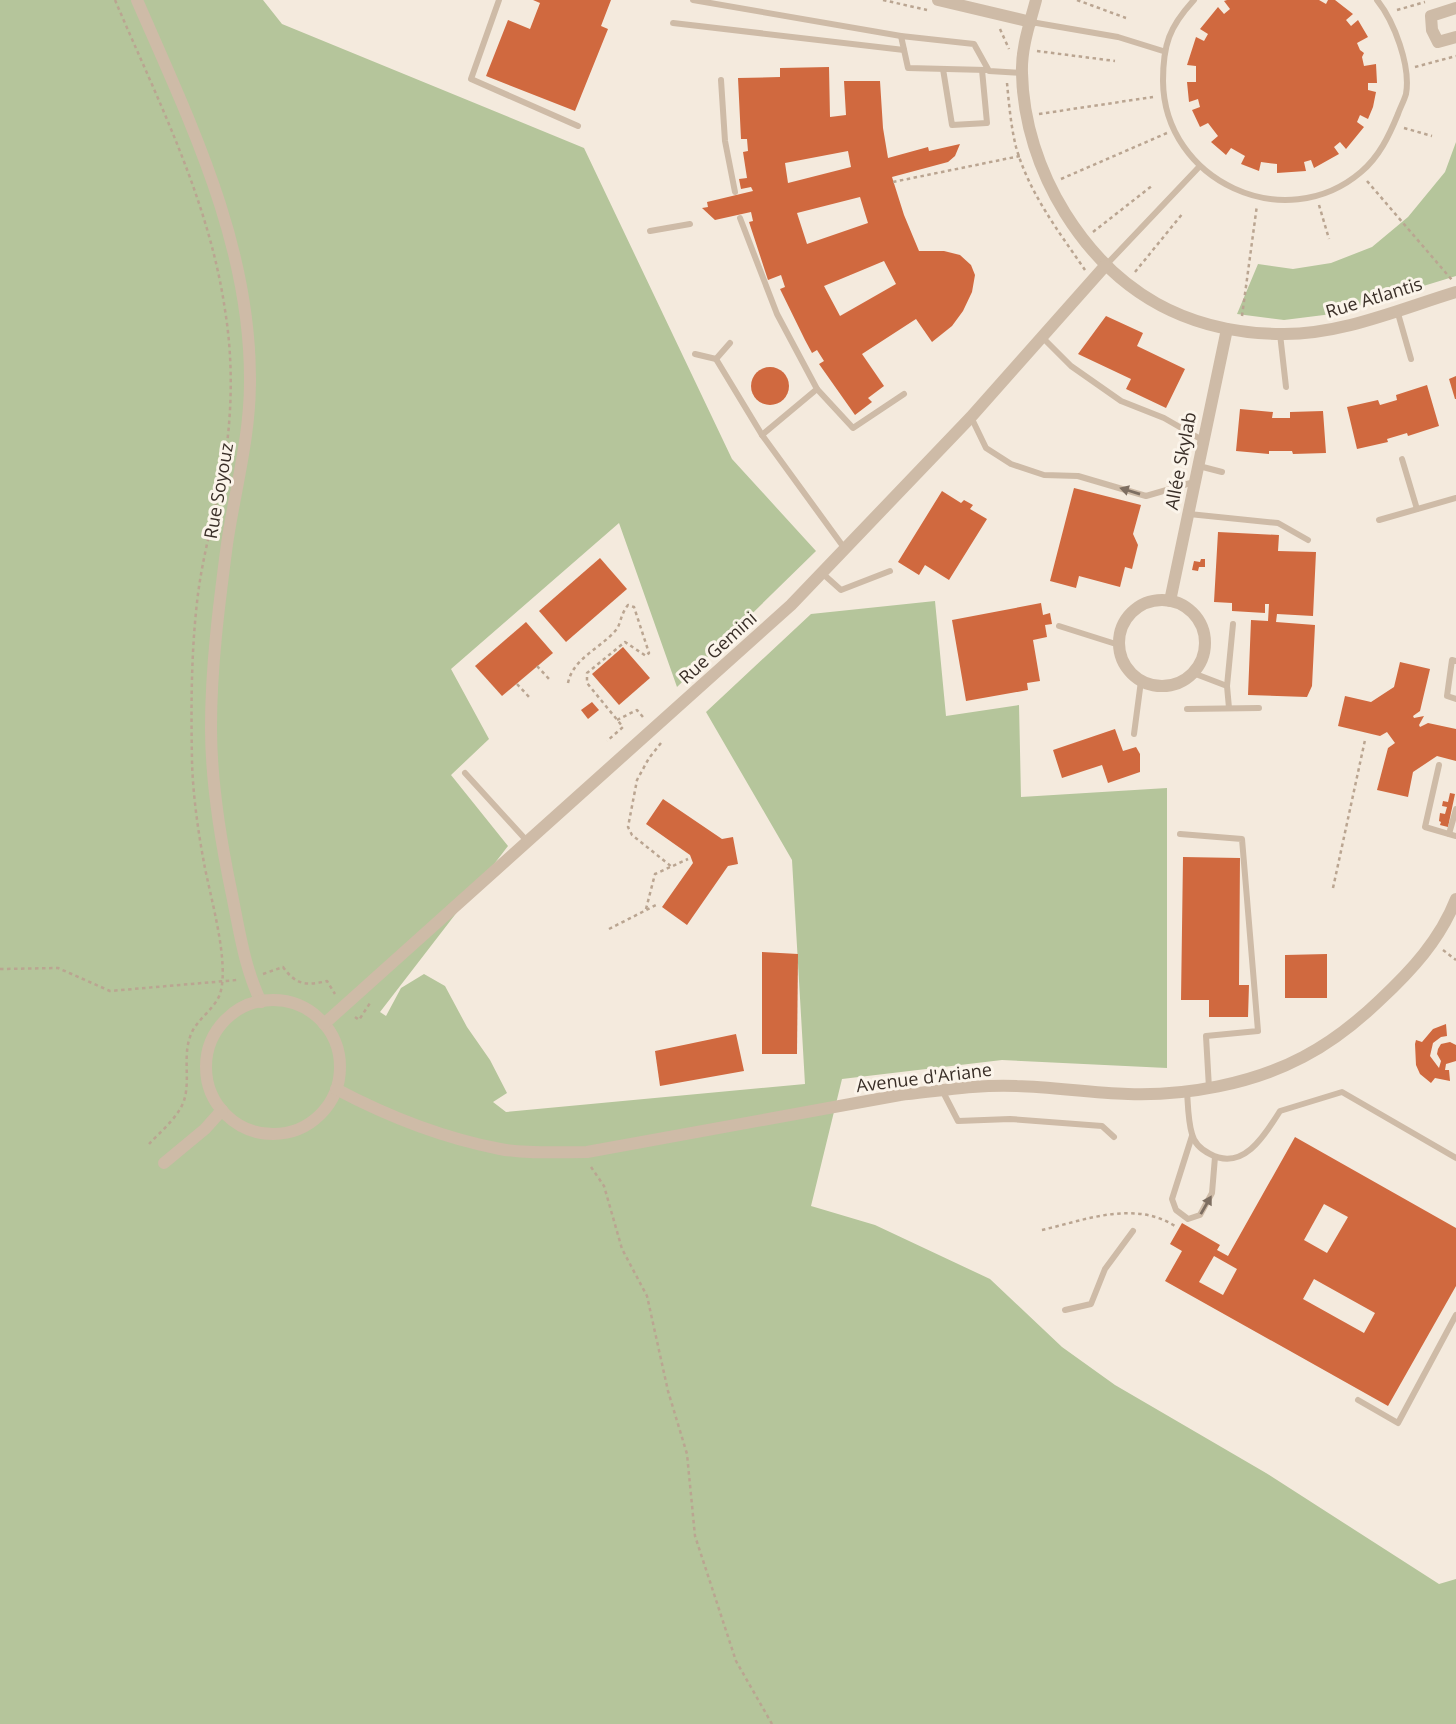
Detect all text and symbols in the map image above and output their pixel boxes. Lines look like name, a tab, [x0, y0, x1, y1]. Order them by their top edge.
street label: Rue Atlantis	[1322, 271, 1425, 323]
street label: Allée Skylab	[1159, 410, 1201, 512]
street label: Rue Soyouz	[198, 441, 238, 541]
one-way arrow	[1120, 486, 1141, 496]
street label: Rue Gemini	[673, 606, 761, 689]
street label: Avenue d'Ariane	[855, 1057, 993, 1097]
one-way arrow	[1199, 1195, 1211, 1215]

